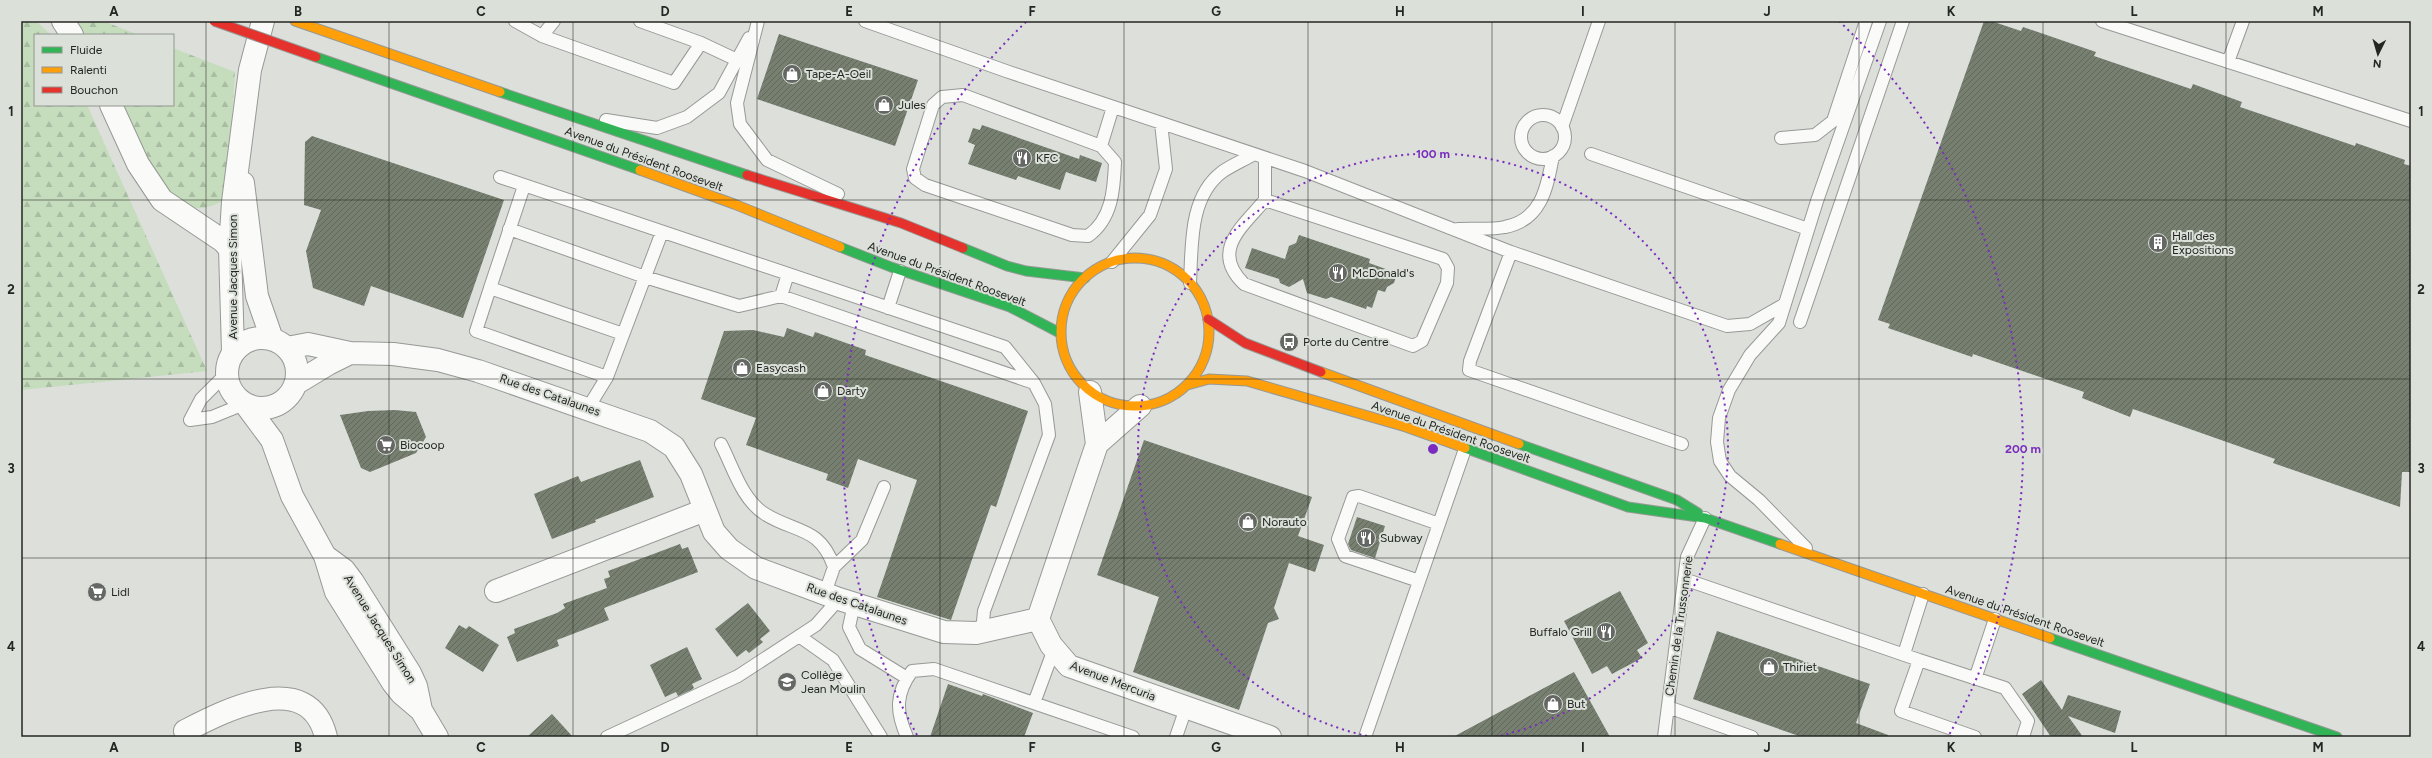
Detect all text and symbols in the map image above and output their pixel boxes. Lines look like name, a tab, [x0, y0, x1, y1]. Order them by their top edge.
text: A	[109, 4, 119, 19]
text: B	[294, 4, 302, 19]
text: C	[476, 4, 486, 19]
text: D	[660, 4, 670, 19]
text: E	[845, 4, 853, 19]
text: F	[1028, 4, 1036, 19]
text: G	[1211, 4, 1221, 19]
text: H	[1395, 4, 1405, 19]
text: I	[1581, 4, 1585, 19]
text: J	[1763, 4, 1771, 19]
text: K	[1947, 4, 1956, 19]
text: L	[2131, 4, 2138, 19]
text: M	[2312, 4, 2324, 19]
legend	[34, 34, 174, 106]
north arrow	[2358, 34, 2398, 74]
text: Fluide	[70, 43, 103, 57]
text: N	[2372, 57, 2382, 70]
text: Ralenti	[70, 63, 107, 77]
shop icon: Tape-A-Oeil	[781, 63, 803, 85]
place label: Tape-A-Oeil	[806, 67, 871, 81]
text: Bouchon	[70, 83, 118, 97]
shop icon: Jules	[873, 94, 895, 116]
place label: Jules	[898, 98, 926, 112]
text: 1	[8, 104, 14, 119]
text: 1	[2418, 104, 2424, 119]
street label: Avenue du Président Roosevelt	[563, 124, 725, 194]
restaurant icon: KFC	[1011, 147, 1033, 169]
text: 100 m	[1416, 147, 1450, 161]
place label: KFC	[1036, 151, 1059, 165]
street label: Avenue Jacques Simon	[226, 214, 240, 340]
place label: Hall des Expositions	[2172, 229, 2234, 257]
building icon: Hall des Expositions	[2147, 232, 2169, 254]
street label: Avenue du Président Roosevelt	[866, 239, 1028, 309]
restaurant icon: McDonald's	[1327, 262, 1349, 284]
place label: McDonald's	[1352, 266, 1415, 280]
text: 2	[7, 282, 15, 297]
text: 2	[2417, 282, 2425, 297]
bus stop icon: Porte du Centre	[1278, 331, 1300, 353]
place label: Porte du Centre	[1303, 335, 1389, 349]
shop icon: Easycash	[731, 357, 753, 379]
place label: Easycash	[756, 361, 806, 375]
street label: Rue des Catalaunes	[498, 371, 603, 419]
shop icon: Darty	[812, 380, 834, 402]
place label: Darty	[837, 384, 867, 398]
street label: Avenue du Président Roosevelt	[1370, 398, 1533, 466]
supermarket icon: Biocoop	[375, 434, 397, 456]
place label: Biocoop	[400, 438, 445, 452]
centre of rings	[1426, 442, 1440, 456]
text: 200 m	[2005, 442, 2041, 456]
text: 3	[7, 461, 15, 476]
text: 3	[2417, 461, 2425, 476]
shop icon: Norauto	[1237, 511, 1259, 533]
place label: Norauto	[1262, 515, 1307, 529]
restaurant icon: Subway	[1355, 527, 1377, 549]
place label: Subway	[1380, 531, 1423, 545]
street label: Chemin de la Trussonnerie	[1662, 555, 1696, 697]
street label: Avenue Jacques Simon	[341, 572, 419, 686]
street label: Rue des Catalaunes	[805, 580, 910, 628]
supermarket icon: Lidl	[86, 581, 108, 603]
street label: Avenue du Président Roosevelt	[1944, 582, 2107, 650]
place label: Lidl	[111, 585, 130, 599]
restaurant icon: Buffalo Grill	[1595, 621, 1617, 643]
place label: Buffalo Grill	[1529, 625, 1592, 639]
text: 4	[7, 639, 15, 654]
text: 4	[2417, 639, 2425, 654]
shop icon: Thiriet	[1758, 656, 1780, 678]
street label: Avenue Mercuria	[1068, 658, 1158, 704]
place label: Thiriet	[1783, 660, 1817, 674]
place label: Collège Jean Moulin	[801, 668, 866, 696]
school or university icon: Collège Jean Moulin	[776, 671, 798, 693]
shop icon: But	[1542, 693, 1564, 715]
place label: But	[1567, 697, 1586, 711]
text: A	[109, 740, 119, 755]
text: B	[294, 740, 302, 755]
text: C	[476, 740, 486, 755]
text: D	[660, 740, 670, 755]
text: E	[845, 740, 853, 755]
text: F	[1028, 740, 1036, 755]
text: G	[1211, 740, 1221, 755]
text: H	[1395, 740, 1405, 755]
text: I	[1581, 740, 1585, 755]
text: J	[1763, 740, 1771, 755]
text: K	[1947, 740, 1956, 755]
text: L	[2131, 740, 2138, 755]
text: M	[2312, 740, 2324, 755]

